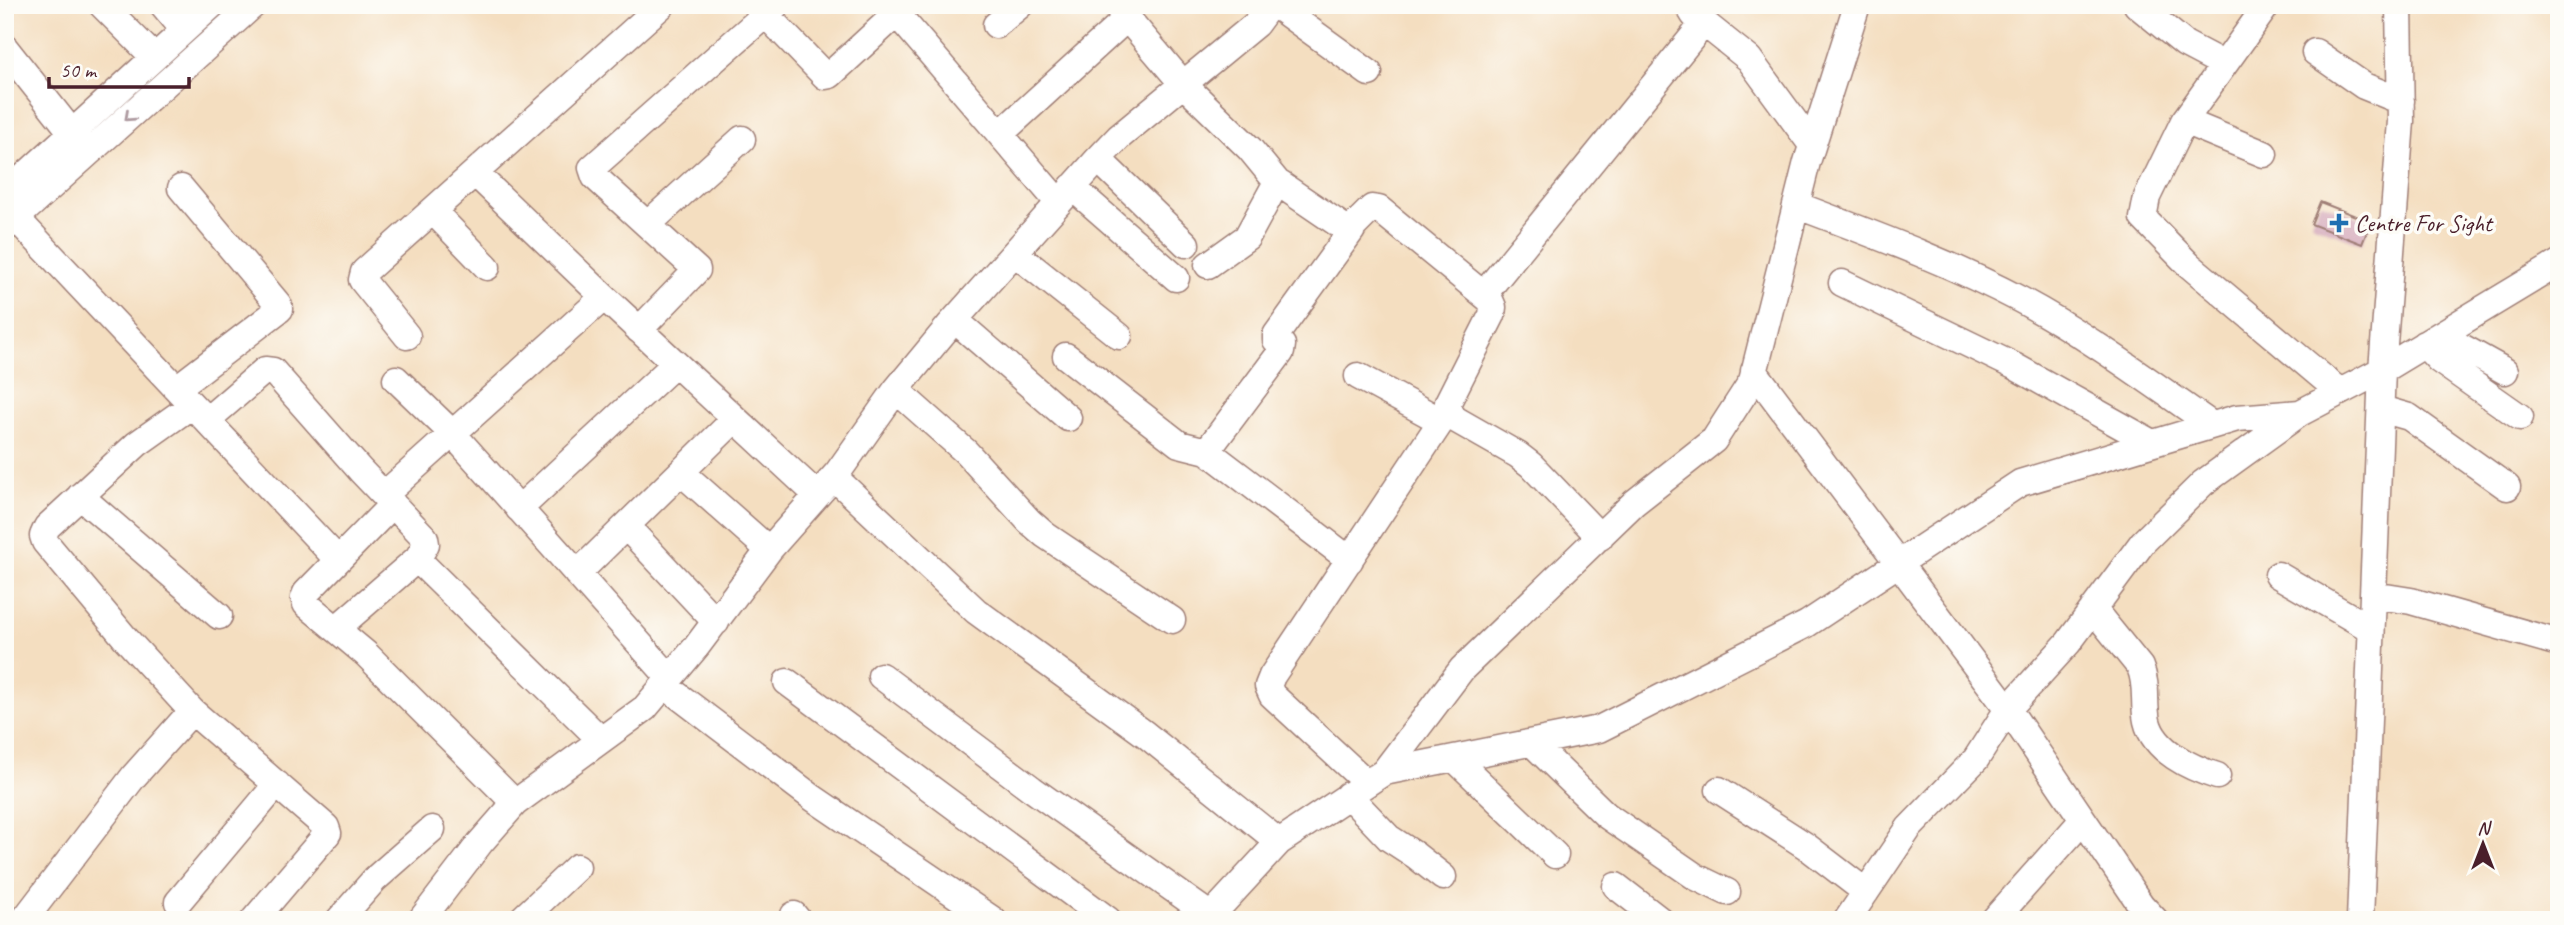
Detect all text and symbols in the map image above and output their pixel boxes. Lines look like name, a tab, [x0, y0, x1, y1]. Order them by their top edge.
scale bar	[49, 46, 189, 90]
text: 50 m	[60, 57, 98, 83]
one-way arrow	[125, 108, 138, 121]
place label: Centre For Sight	[2355, 208, 2494, 238]
marker: Centre For Sight	[2329, 213, 2349, 233]
north arrow	[2448, 810, 2518, 880]
text: N	[2477, 816, 2492, 840]

